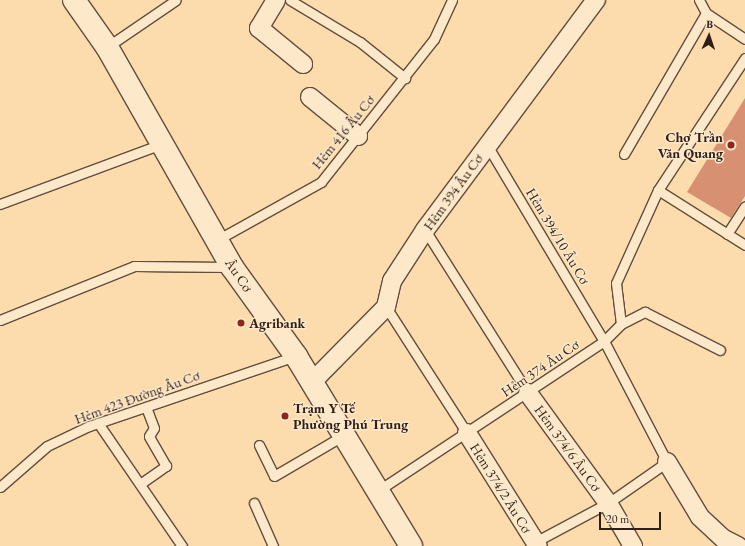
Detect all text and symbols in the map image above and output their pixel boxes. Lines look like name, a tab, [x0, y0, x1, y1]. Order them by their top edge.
north arrow	[689, 16, 729, 56]
text: B	[706, 17, 713, 31]
street label: Hẻm 416 Âu Cơ	[308, 92, 378, 172]
place label: Chợ Trần Văn Quang	[658, 129, 723, 162]
marker: Chợ Trần Văn Quang	[726, 140, 736, 150]
street label: Hẻm 394 Âu Cơ	[420, 151, 486, 233]
street label: Hẻm 394/10 Âu Cơ	[523, 185, 593, 287]
street label: Âu Cơ	[222, 255, 256, 295]
place label: Agribank	[249, 315, 305, 331]
marker: Agribank	[236, 318, 246, 328]
street label: Hẻm 374 Âu Cơ	[498, 336, 582, 400]
street label: Hẻm 423 Đường Âu Cơ	[72, 367, 202, 427]
place label: Trạm Y Tế Phường Phú Trung	[293, 400, 408, 432]
street label: Hẻm 374/6 Âu Cơ	[531, 402, 605, 494]
marker: Trạm Y Tế Phường Phú Trung	[280, 411, 290, 421]
street label: Hẻm 374/2 Âu Cơ	[467, 440, 535, 536]
scale bar	[601, 504, 663, 530]
text: 20 m	[606, 511, 629, 527]

